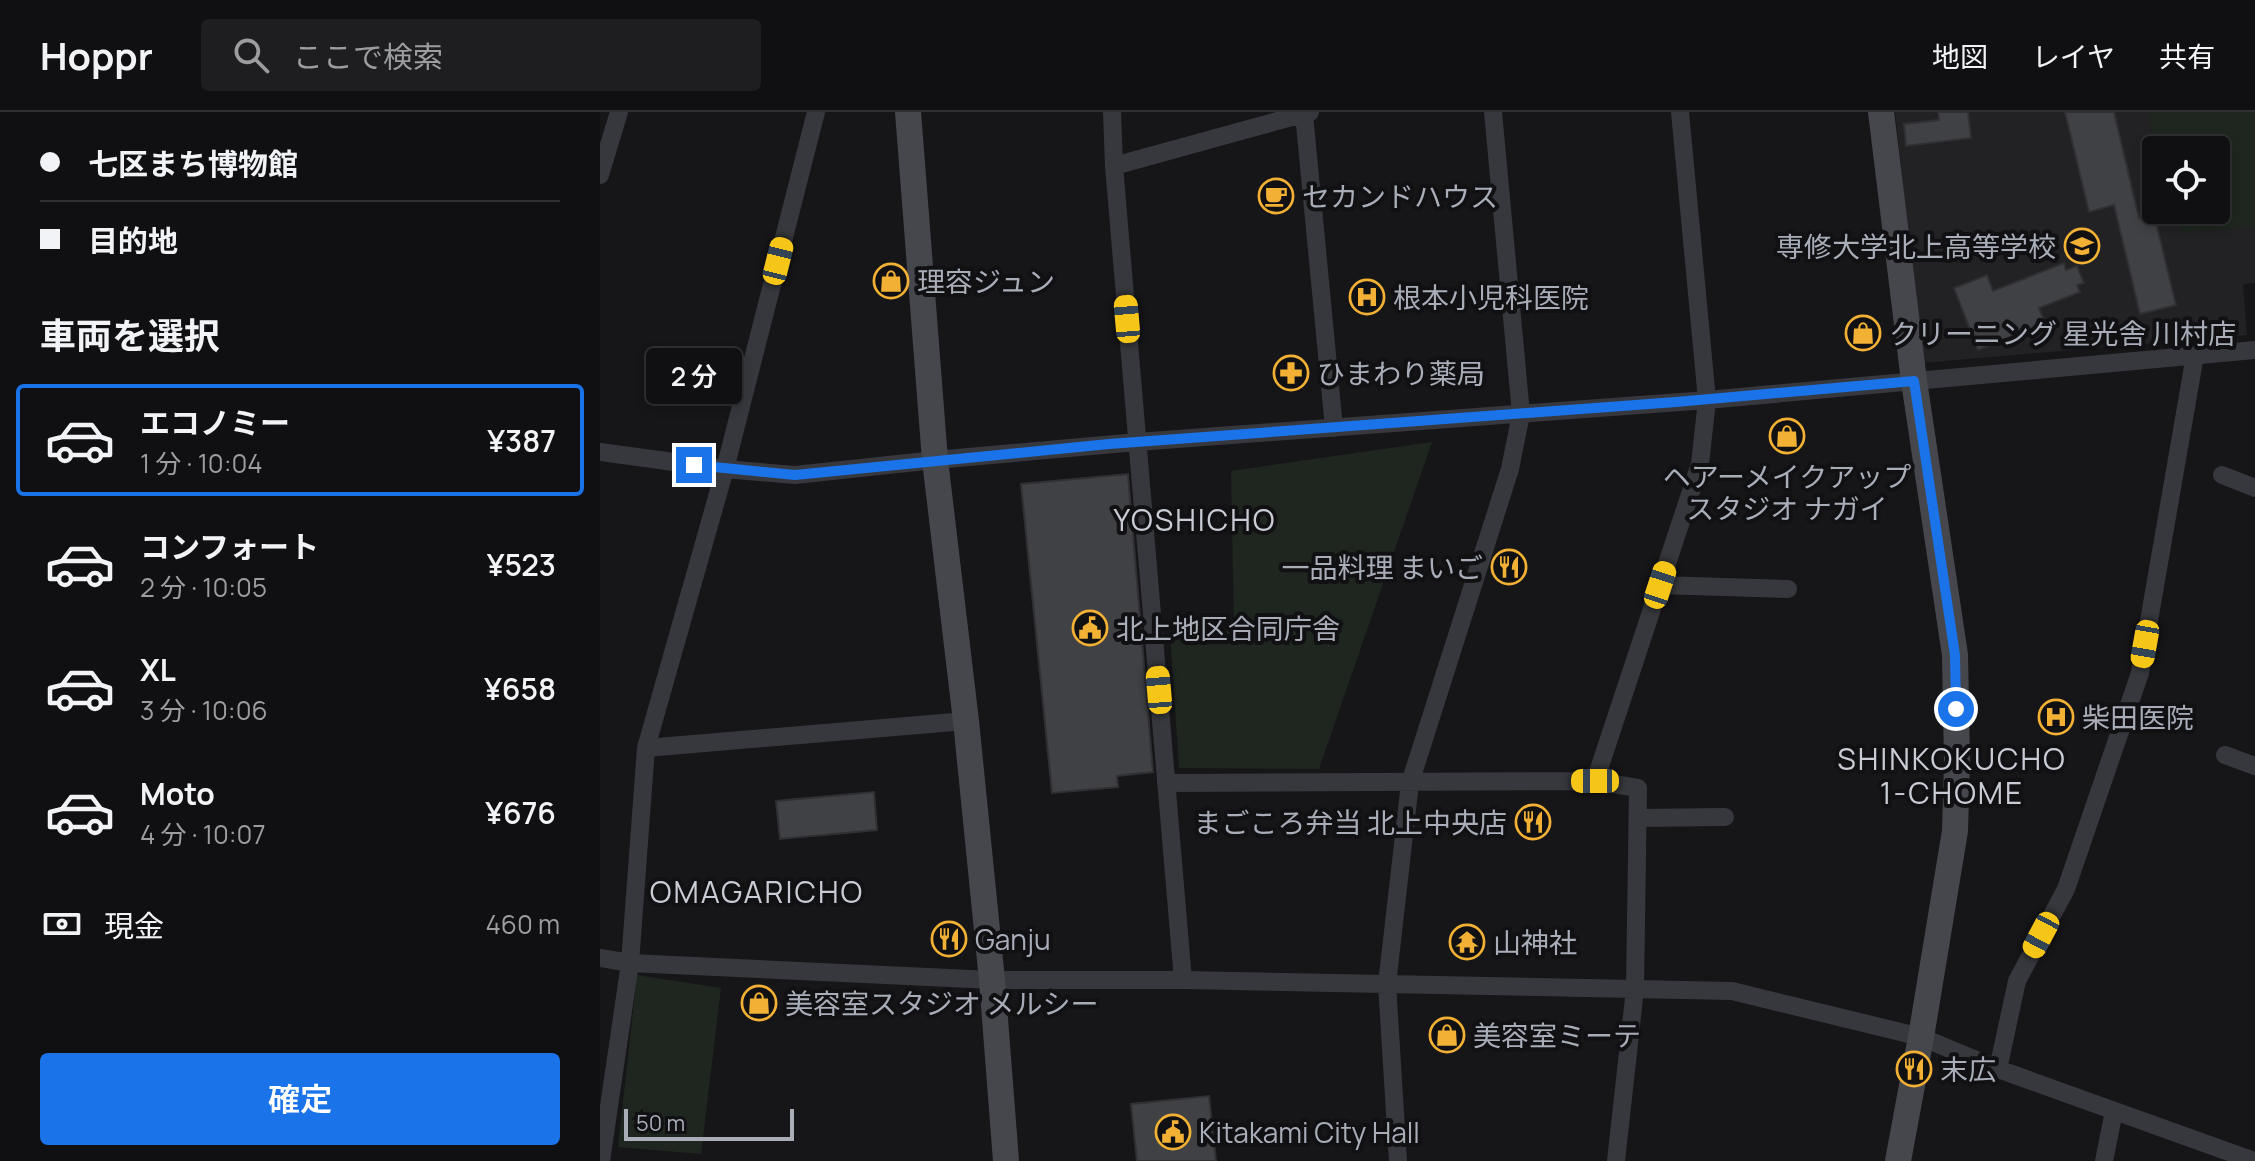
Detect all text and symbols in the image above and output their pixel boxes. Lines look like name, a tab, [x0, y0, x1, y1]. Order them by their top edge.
search box	[201, 19, 761, 91]
text: Hoppr	[40, 29, 153, 81]
icon: search	[229, 33, 273, 77]
text: ここで検索	[293, 36, 443, 77]
text: 地図	[1932, 37, 1988, 75]
text: レイヤ	[2032, 37, 2115, 75]
text: 共有	[2159, 37, 2215, 75]
map controls	[2142, 136, 2230, 224]
button: locate	[2142, 136, 2230, 224]
text: 七区まち博物館	[88, 143, 298, 184]
cafe icon: セカンドハウス	[1257, 177, 1295, 215]
place label: セカンドハウス	[1302, 177, 1498, 215]
text: 目的地	[88, 220, 178, 261]
place label: 専修大学北上高等学校	[1776, 227, 2056, 265]
school or university icon: 専修大学北上高等学校	[2063, 227, 2101, 265]
car	[761, 235, 795, 287]
shop icon: 理容ジュン	[872, 262, 910, 300]
place label: 理容ジュン	[917, 262, 1055, 300]
hospital icon: 根本小児科医院	[1348, 278, 1386, 316]
place label: 根本小児科医院	[1393, 278, 1589, 316]
car	[1113, 294, 1141, 344]
text: 車両を選択	[40, 311, 220, 360]
shop icon: クリーニング 星光舎 川村店	[1844, 314, 1882, 352]
place label: クリーニング 星光舎 川村店	[1889, 314, 2236, 352]
callout: 2 分	[646, 349, 742, 405]
pharmacy icon: ひまわり薬局	[1272, 354, 1310, 392]
place label: ひまわり薬局	[1317, 354, 1485, 392]
text: 2 分	[671, 358, 717, 394]
text: エコノミー	[140, 402, 290, 443]
icon: car	[44, 404, 116, 476]
shop icon: ヘアーメイクアップ スタジオ ナガイ	[1768, 417, 1806, 455]
text: ¥387	[487, 420, 556, 461]
text: 1 分 · 10:04	[140, 445, 263, 481]
route end	[676, 447, 712, 483]
place label: ヘアーメイクアップ スタジオ ナガイ	[1663, 457, 1911, 527]
district label: YOSHICHO	[1114, 499, 1276, 540]
text: コンフォート	[140, 526, 319, 567]
icon: car	[44, 528, 116, 600]
text: ¥523	[487, 544, 556, 585]
place label: 一品料理 まいご	[1281, 548, 1483, 586]
restaurant icon: 一品料理 まいご	[1490, 548, 1528, 586]
car	[1641, 558, 1679, 612]
text: 2 分 · 10:05	[140, 569, 267, 605]
public building icon: 北上地区合同庁舎	[1071, 609, 1109, 647]
place label: 北上地区合同庁舎	[1116, 609, 1340, 647]
car	[2129, 618, 2161, 670]
text: XL	[140, 649, 176, 690]
icon: car	[44, 652, 116, 724]
car	[1145, 665, 1173, 715]
text: ¥658	[484, 668, 556, 709]
route start	[1938, 691, 1974, 727]
text: 3 分 · 10:06	[140, 692, 268, 728]
hospital icon: 柴田医院	[2037, 698, 2075, 736]
place label: 柴田医院	[2082, 698, 2194, 736]
district label: SHINKOKUCHO 1-CHOME	[1837, 738, 2067, 813]
car	[1571, 769, 1619, 793]
text: Moto	[140, 773, 215, 814]
icon: car	[44, 776, 116, 848]
text: ¥676	[485, 792, 556, 833]
place label: まごころ弁当 北上中央店	[1193, 803, 1507, 841]
restaurant icon: まごころ弁当 北上中央店	[1514, 803, 1552, 841]
text: 4 分 · 10:07	[140, 816, 266, 852]
district label: OMAGARICHO	[650, 871, 864, 912]
icon: cash	[40, 902, 84, 946]
text: 現金	[104, 905, 164, 946]
text: 460 m	[485, 906, 560, 942]
car	[2019, 908, 2063, 962]
restaurant icon: Ganju	[930, 920, 968, 958]
place label: Ganju	[975, 920, 1051, 958]
temple icon: 山神社	[1448, 923, 1486, 961]
place label: 山神社	[1493, 923, 1577, 961]
shop icon: 美容室スタジオ メルシー	[740, 984, 778, 1022]
place label: 美容室スタジオ メルシー	[785, 984, 1099, 1022]
shop icon: 美容室ミーテ	[1428, 1016, 1466, 1054]
place label: 美容室ミーテ	[1473, 1016, 1641, 1054]
restaurant icon: 末広	[1895, 1050, 1933, 1088]
place label: 末広	[1940, 1050, 1996, 1088]
button: 確定	[40, 1053, 560, 1145]
scale bar	[624, 1105, 794, 1141]
text: 50 m	[636, 1108, 685, 1138]
public building icon: Kitakami City Hall	[1154, 1113, 1192, 1151]
place label: Kitakami City Hall	[1199, 1113, 1420, 1151]

